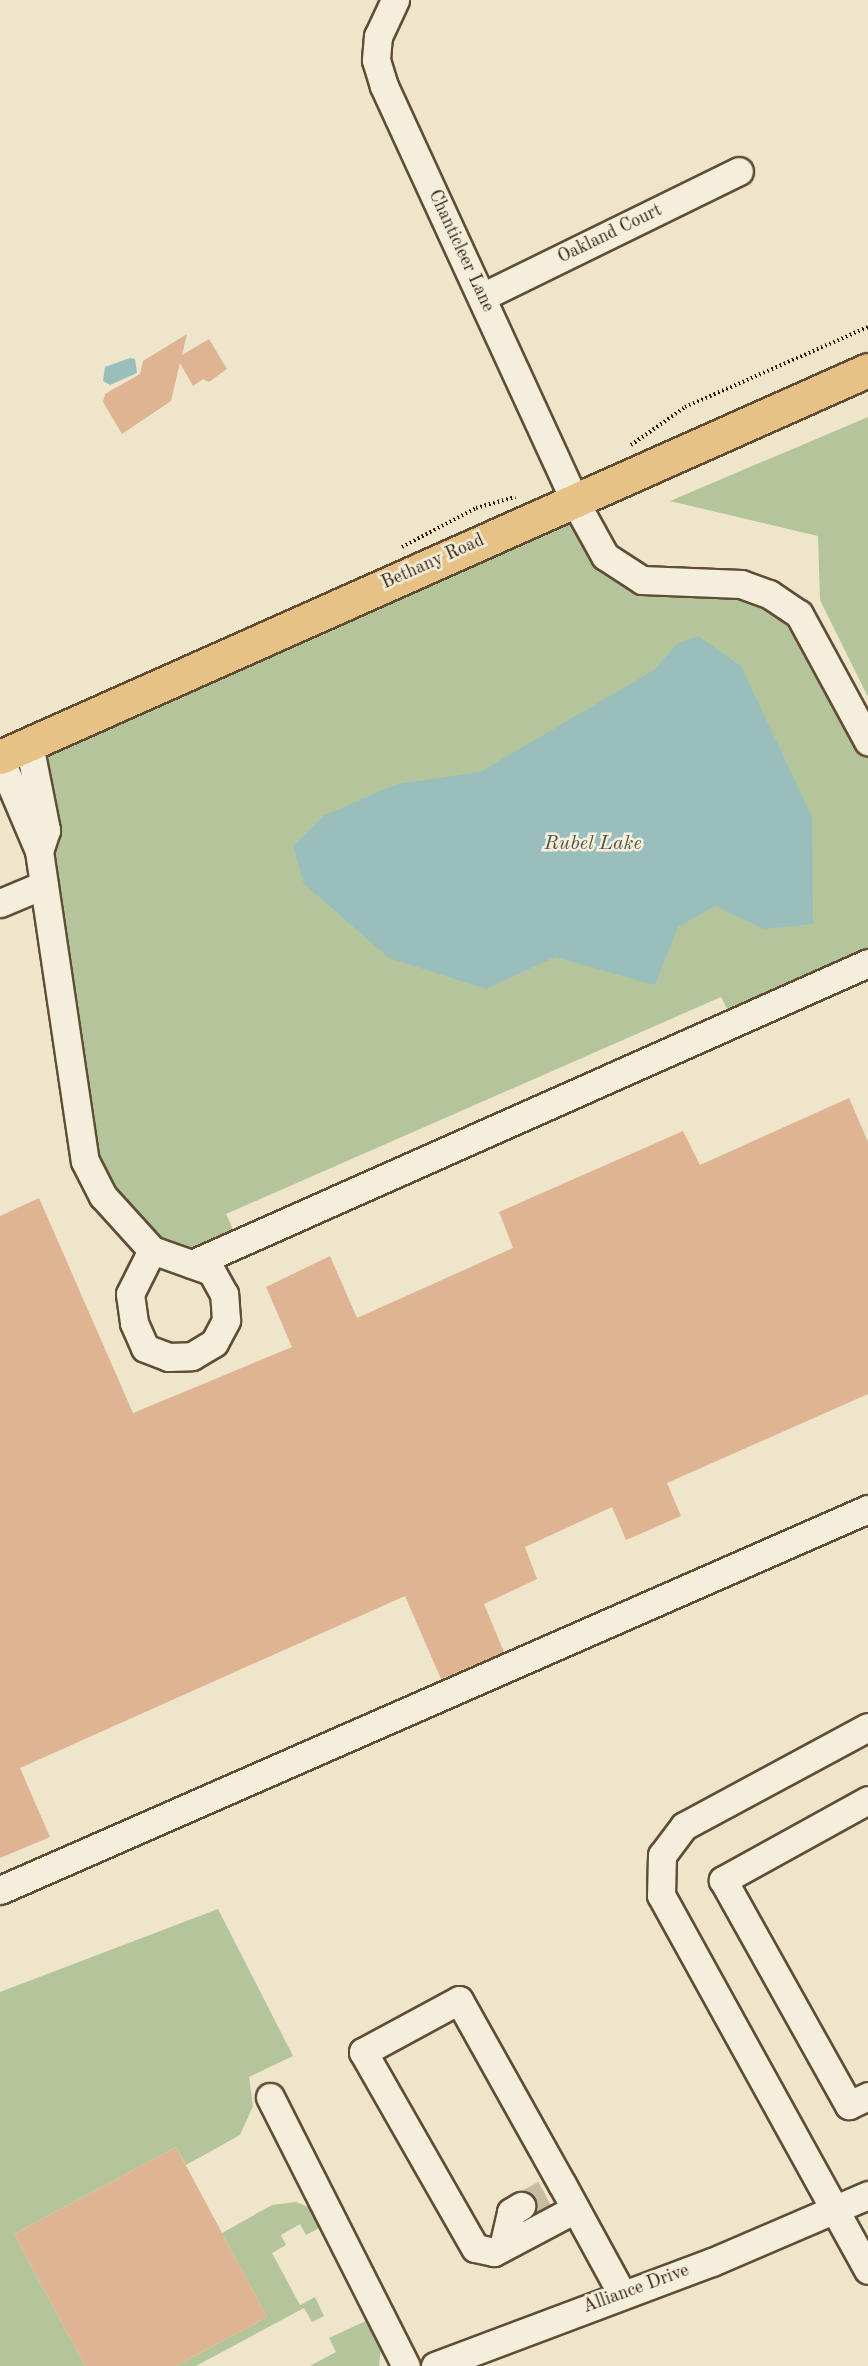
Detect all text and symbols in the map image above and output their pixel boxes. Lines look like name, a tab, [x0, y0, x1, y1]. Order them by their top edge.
street label: Chanticleer Lane	[423, 186, 499, 316]
street label: Oakland Court	[554, 200, 666, 268]
street label: Bethany Road	[378, 530, 488, 594]
water label: Rubel Lake	[544, 832, 642, 856]
street label: Alliance Drive	[580, 2260, 692, 2318]

